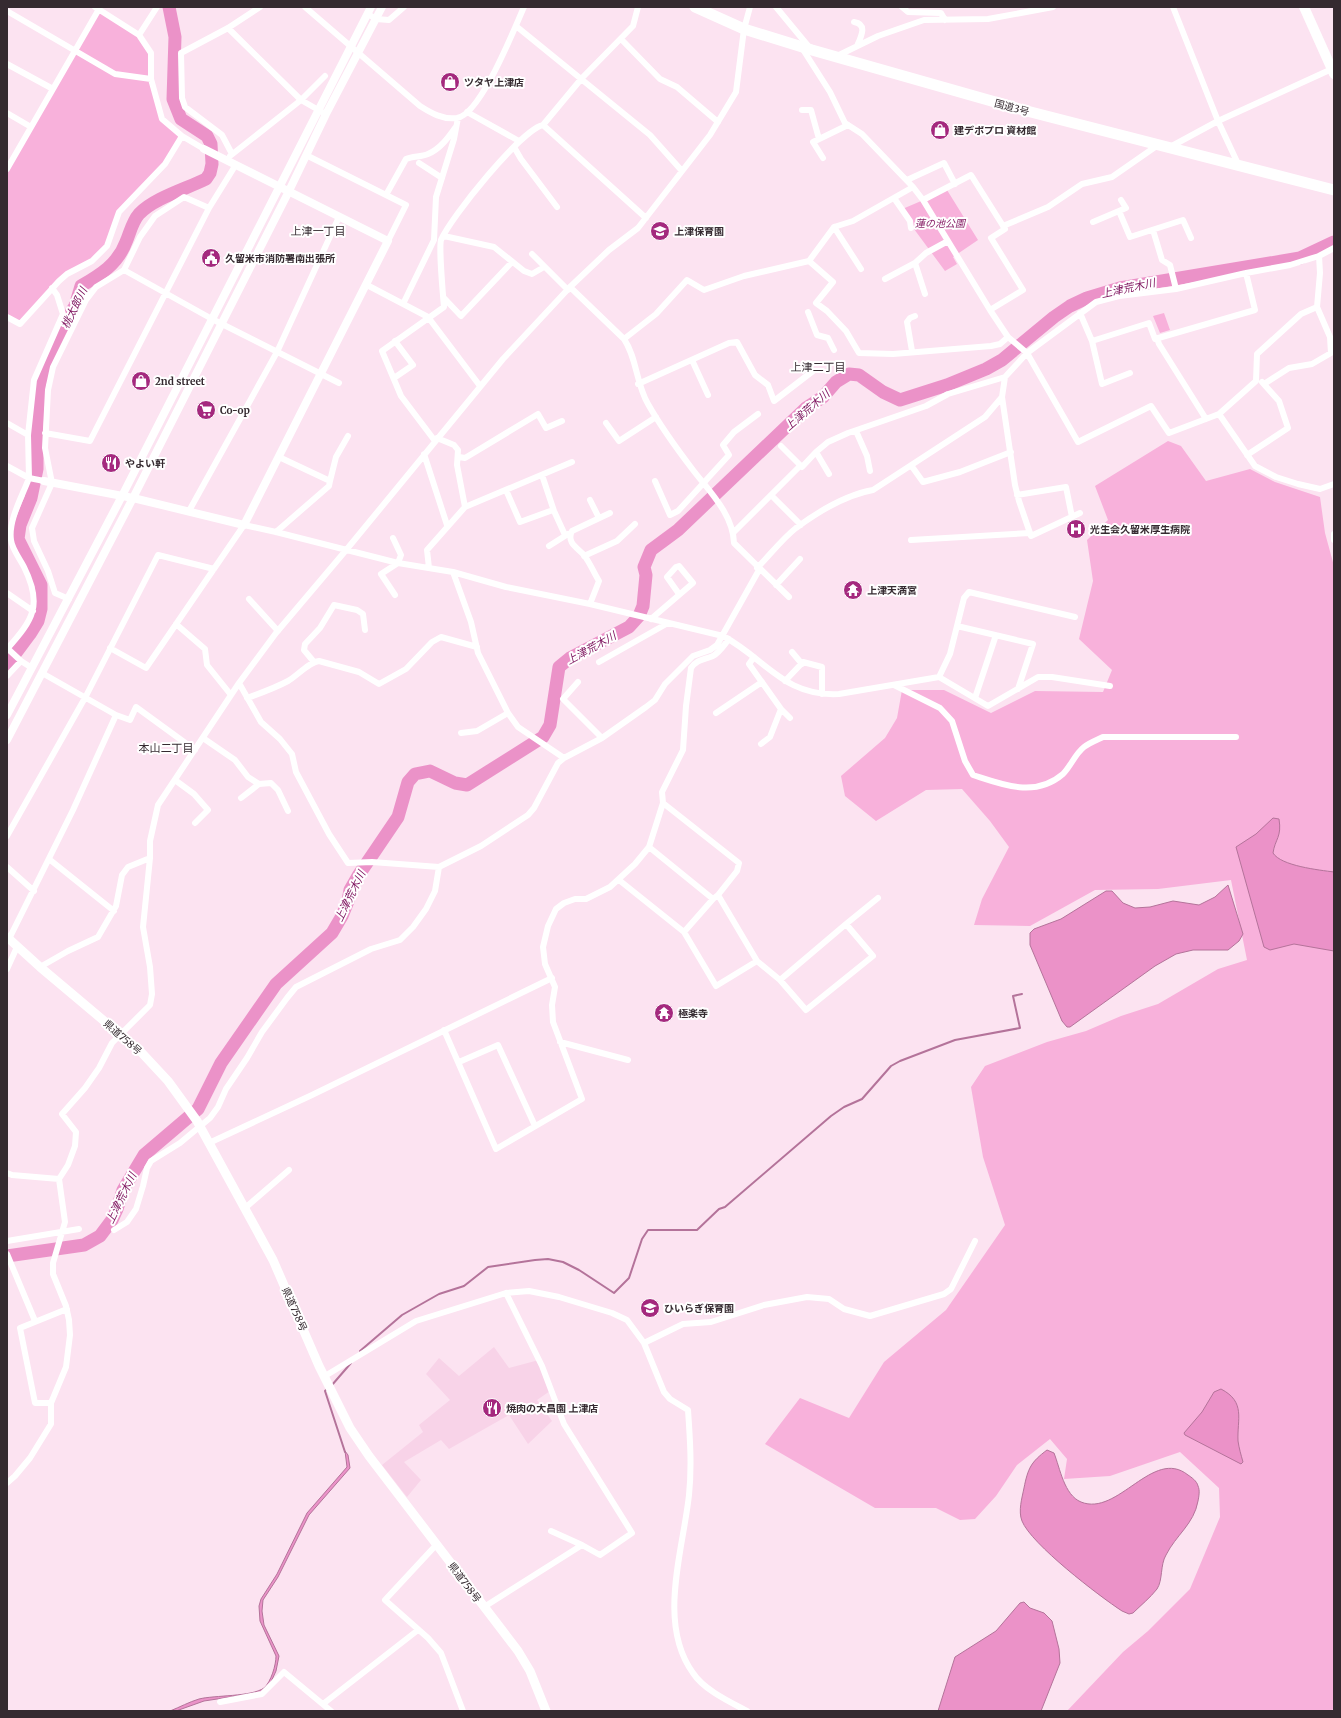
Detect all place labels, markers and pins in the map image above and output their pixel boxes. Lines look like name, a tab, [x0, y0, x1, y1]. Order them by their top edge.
shop icon: ツタヤ上津店	[439, 71, 461, 93]
place label: ツタヤ上津店	[464, 76, 524, 89]
shop icon: 建デポプロ 資材館	[929, 119, 951, 141]
place label: 建デポプロ 資材館	[954, 124, 1036, 137]
school or university icon: 上津保育園	[649, 220, 671, 242]
place label: 上津保育園	[674, 225, 724, 238]
public building icon: 久留米市消防署南出張所	[200, 247, 222, 269]
place label: 久留米市消防署南出張所	[225, 252, 335, 265]
shop icon: 2nd street	[130, 370, 152, 392]
place label: 2nd street	[155, 375, 205, 388]
supermarket icon: Co-op	[195, 399, 217, 421]
place label: Co-op	[220, 404, 250, 417]
restaurant icon: やよい軒	[100, 452, 122, 474]
place label: やよい軒	[125, 457, 165, 470]
hospital icon: 光生会久留米厚生病院	[1065, 518, 1087, 540]
place label: 光生会久留米厚生病院	[1090, 523, 1190, 536]
temple icon: 上津天満宮	[842, 579, 864, 601]
place label: 上津天満宮	[867, 584, 917, 597]
temple icon: 極楽寺	[653, 1002, 675, 1024]
place label: 極楽寺	[678, 1007, 708, 1020]
school or university icon: ひいらぎ保育園	[639, 1297, 661, 1319]
place label: ひいらぎ保育園	[664, 1302, 734, 1315]
restaurant icon: 焼肉の大昌園 上津店	[481, 1397, 503, 1419]
place label: 焼肉の大昌園 上津店	[506, 1402, 598, 1415]

